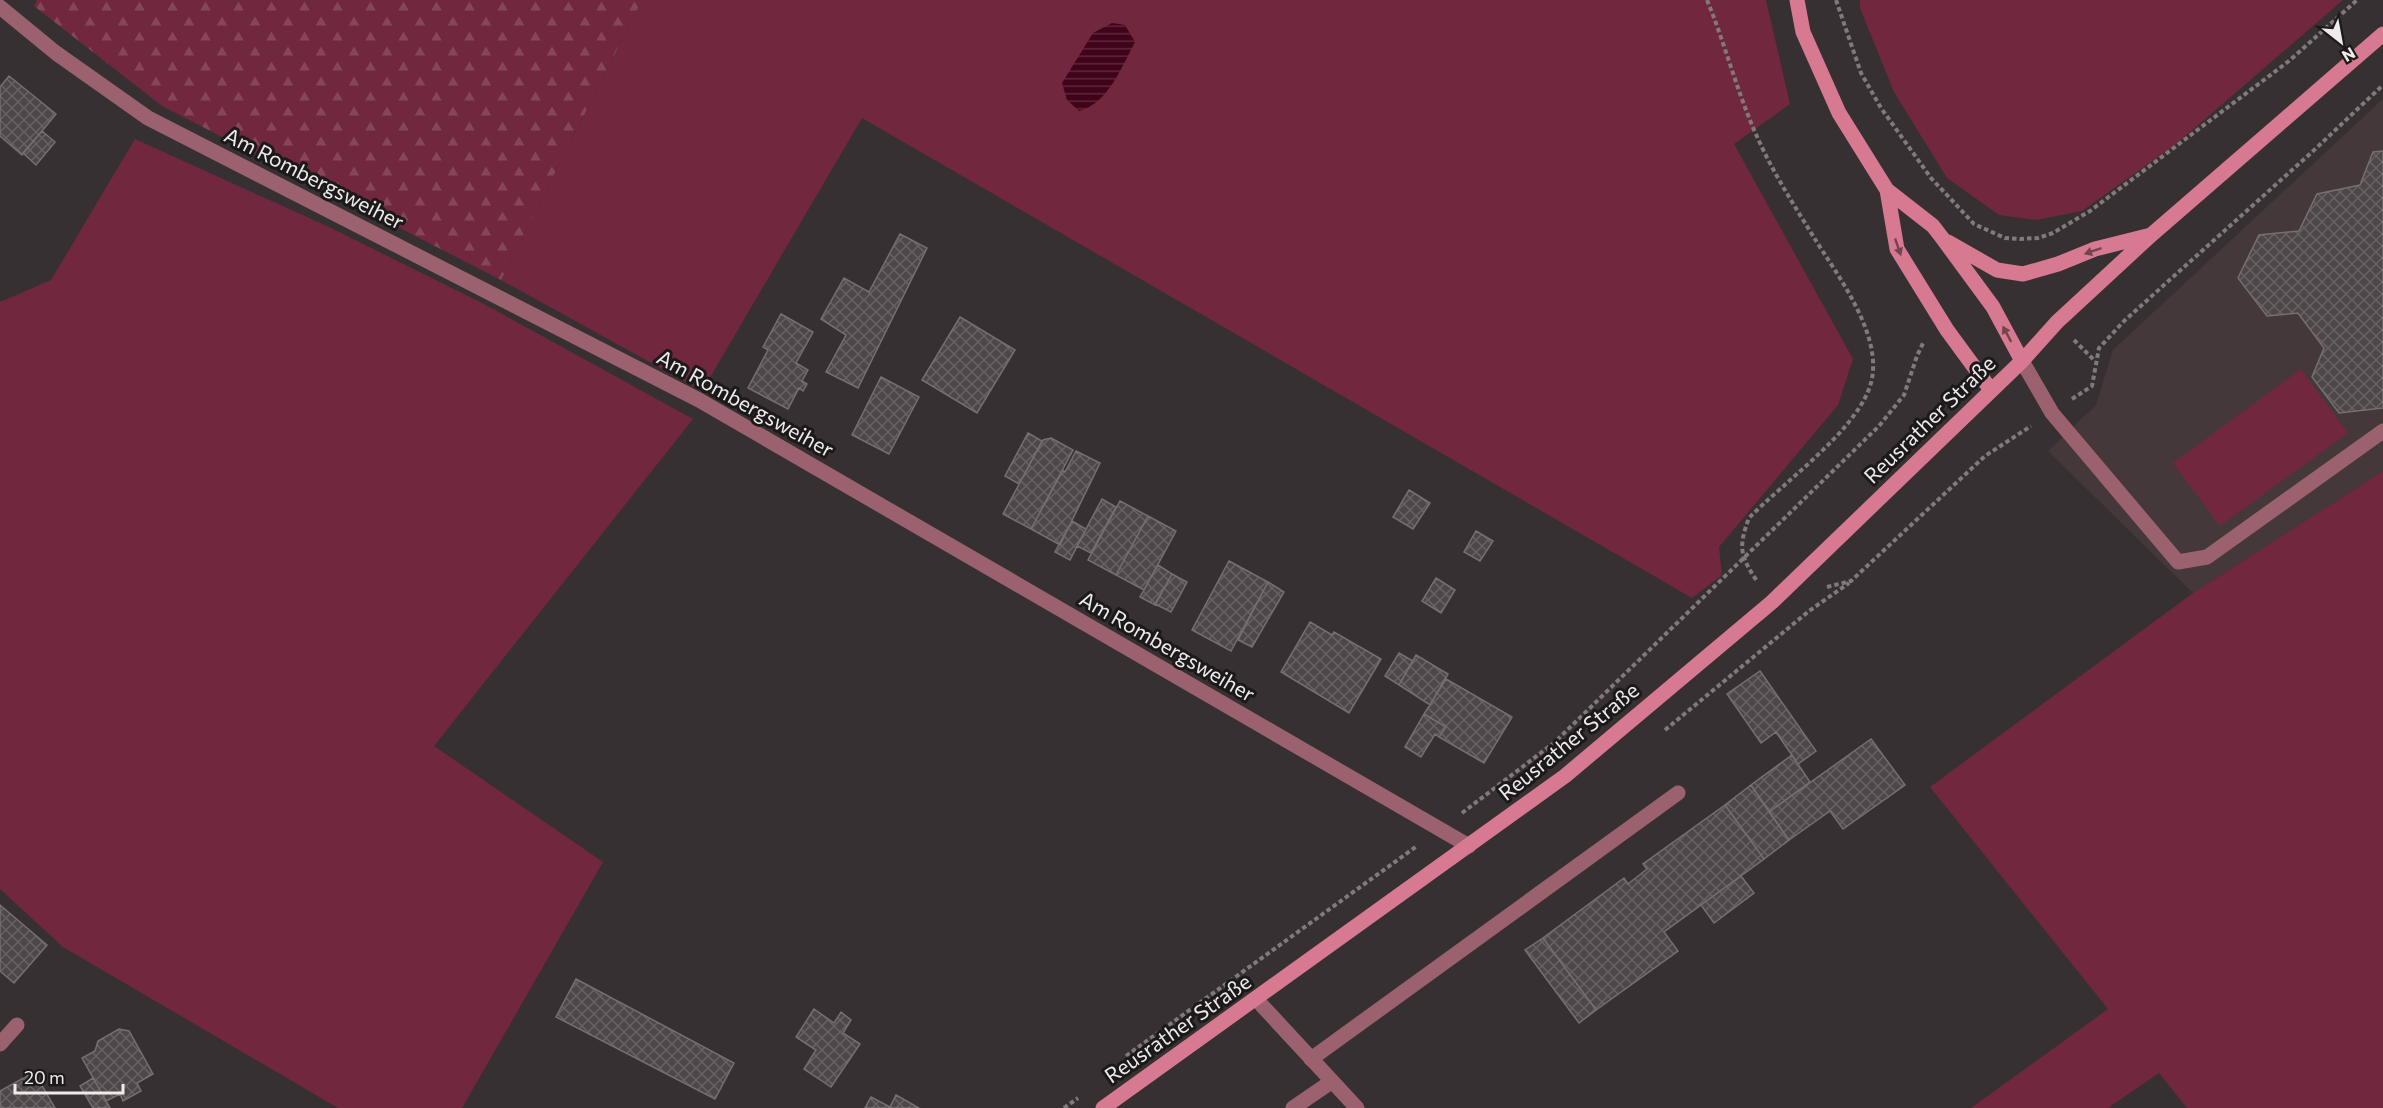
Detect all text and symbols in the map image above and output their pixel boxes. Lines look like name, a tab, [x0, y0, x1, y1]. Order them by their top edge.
north arrow	[2311, 12, 2371, 72]
text: N	[2339, 44, 2359, 67]
street label: Am Rombergsweiher	[221, 122, 409, 234]
one-way arrow	[1894, 238, 1903, 256]
one-way arrow	[2084, 246, 2102, 256]
one-way arrow	[2002, 325, 2012, 342]
street label: Am Rombergsweiher	[653, 344, 838, 462]
street label: Reusrather Straße	[1858, 350, 2000, 488]
street label: Am Rombergsweiher	[1076, 585, 1260, 706]
street label: Reusrather Straße	[1493, 677, 1643, 805]
street label: Reusrather Straße	[1099, 968, 1255, 1088]
scale bar	[15, 1057, 123, 1095]
text: 20 m	[24, 1066, 65, 1088]

